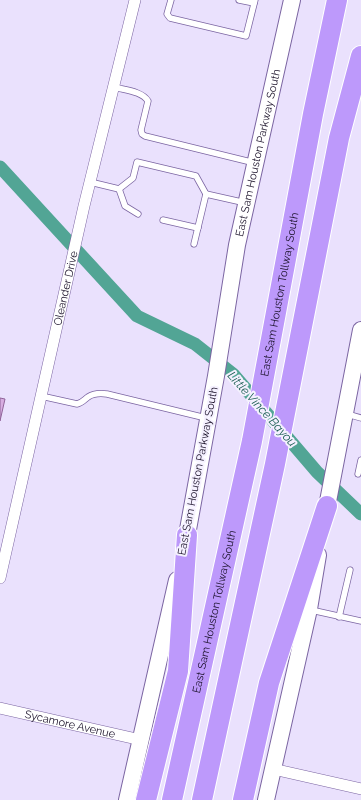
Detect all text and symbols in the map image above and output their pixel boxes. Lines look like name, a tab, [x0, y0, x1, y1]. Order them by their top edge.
street label: East Sam Houston Parkway South	[233, 68, 283, 238]
street label: East Sam Houston Tollway South	[258, 211, 301, 377]
street label: Oleander Drive	[51, 249, 80, 327]
water label: Little Vince Bayou	[225, 369, 299, 450]
street label: East Sam Houston Parkway South	[175, 386, 221, 556]
street label: East Sam Houston Tollway South	[190, 529, 238, 694]
street label: Sycamore Avenue	[24, 707, 117, 741]

